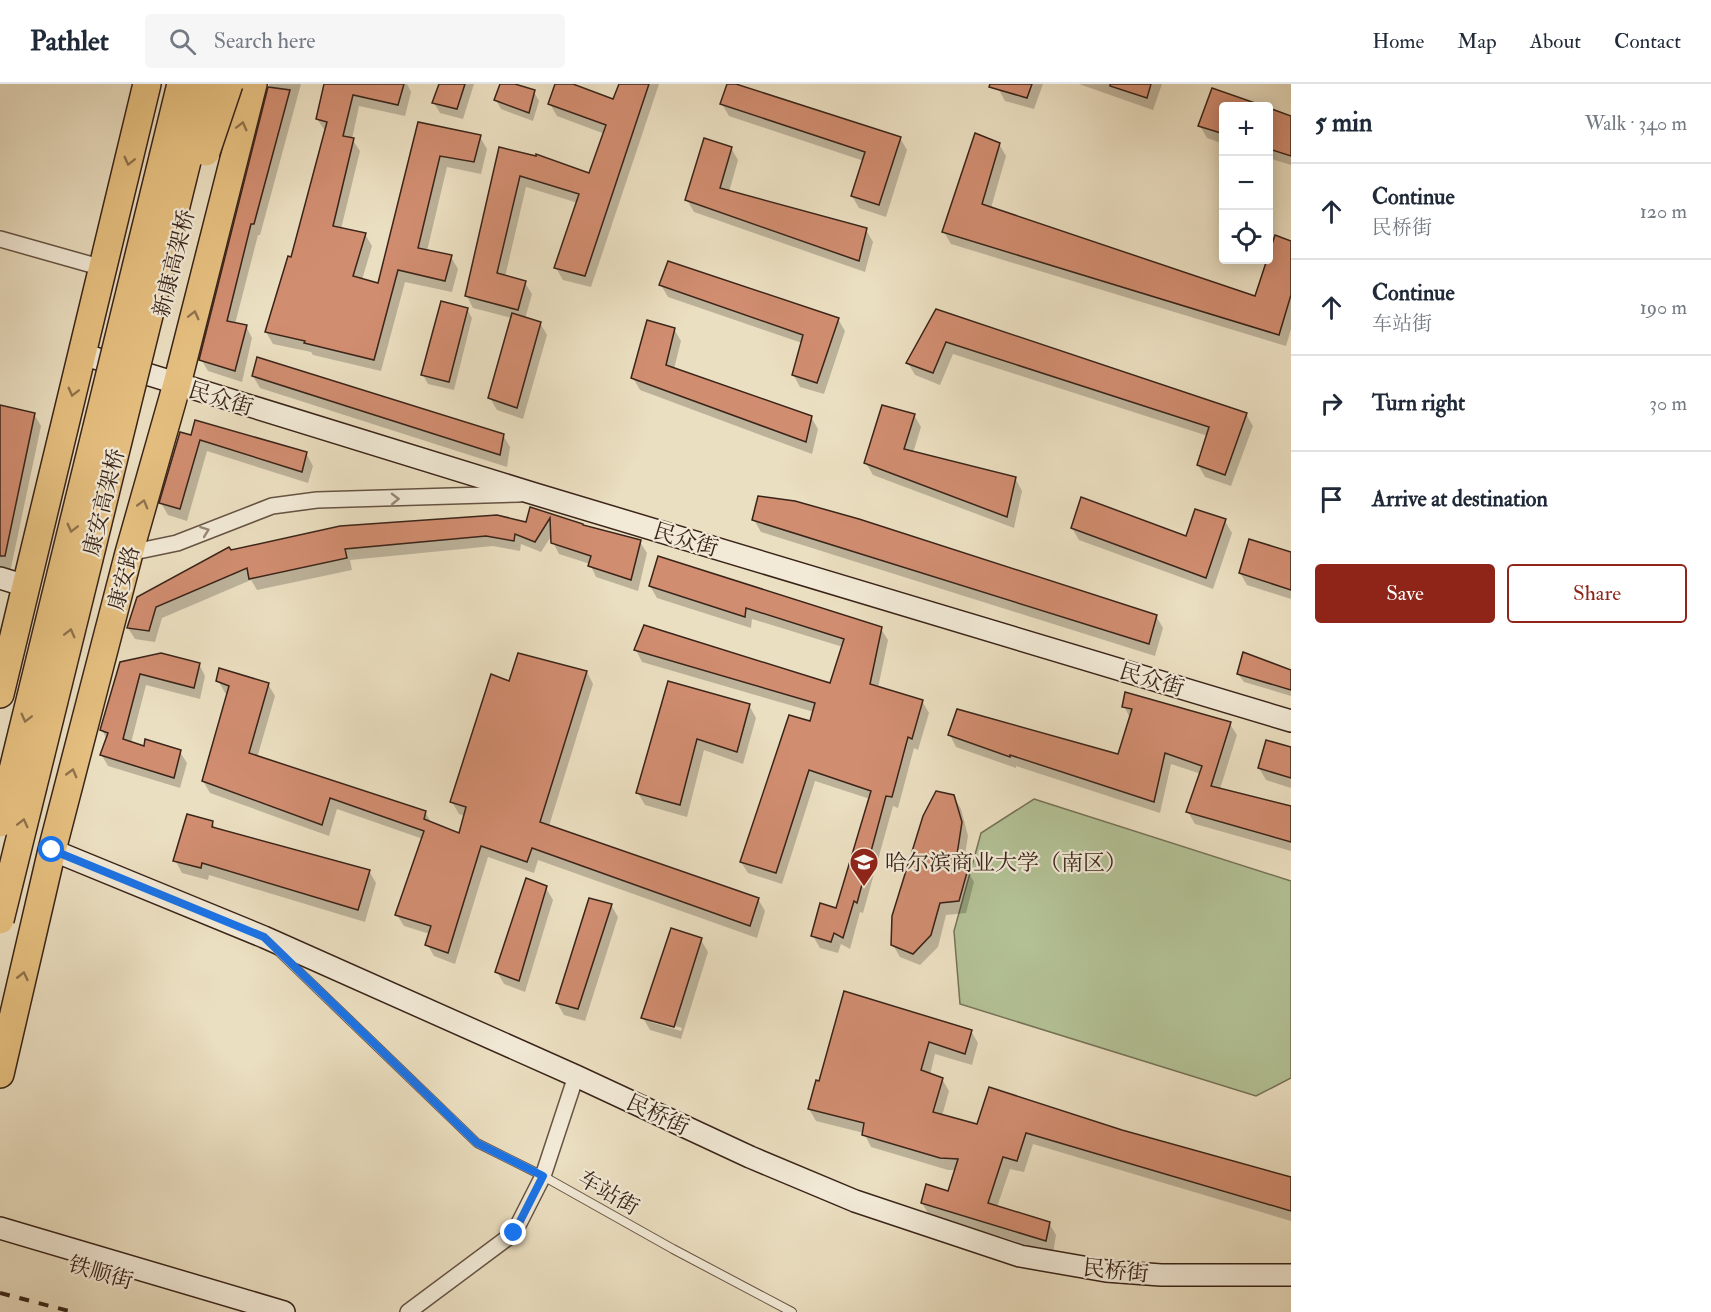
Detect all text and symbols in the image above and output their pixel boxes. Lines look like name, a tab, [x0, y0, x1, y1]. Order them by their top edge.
search box	[145, 14, 565, 68]
text: Pathlet	[30, 24, 109, 59]
icon: search	[166, 25, 199, 58]
text: Search here	[214, 27, 316, 55]
text: Home	[1372, 28, 1424, 55]
text: Map	[1457, 28, 1497, 55]
text: About	[1530, 28, 1581, 55]
text: Contact	[1614, 28, 1681, 55]
map controls	[1219, 102, 1273, 264]
button: +	[1219, 102, 1273, 156]
text: 5 min	[1315, 107, 1372, 139]
text: Walk · 340 m	[1585, 111, 1687, 136]
one-way arrow	[235, 122, 248, 132]
one-way arrow	[123, 156, 136, 166]
button: −	[1219, 156, 1273, 210]
text: Continue	[1372, 183, 1455, 211]
icon: ahead	[1315, 195, 1348, 228]
text: 120 m	[1640, 199, 1687, 224]
street label: 新康高架桥	[147, 206, 201, 320]
button: locate	[1219, 210, 1273, 264]
text: 民桥街	[1372, 215, 1432, 240]
text: Continue	[1372, 279, 1455, 307]
icon: ahead	[1315, 291, 1348, 324]
text: 190 m	[1640, 295, 1687, 320]
one-way arrow	[187, 311, 200, 321]
text: 车站街	[1372, 311, 1432, 336]
street label: 民众街	[185, 376, 256, 422]
one-way arrow	[67, 386, 80, 396]
icon: right	[1315, 387, 1348, 420]
text: Turn right	[1372, 389, 1465, 417]
text: 30 m	[1649, 391, 1687, 416]
street label: 康安高架桥	[77, 445, 131, 559]
icon: arrive	[1315, 483, 1348, 516]
text: Arrive at destination	[1372, 485, 1548, 513]
one-way arrow	[391, 492, 400, 505]
one-way arrow	[136, 499, 148, 509]
street label: 民众街	[650, 517, 721, 563]
one-way arrow	[67, 523, 80, 533]
one-way arrow	[200, 526, 210, 539]
street label: 康安路	[102, 543, 146, 614]
button: Save	[1315, 564, 1495, 623]
button: Share	[1507, 564, 1687, 623]
one-way arrow	[63, 629, 76, 639]
street label: 民众街	[1116, 657, 1187, 703]
one-way arrow	[20, 713, 33, 723]
one-way arrow	[64, 768, 77, 778]
one-way arrow	[16, 818, 29, 828]
route start	[38, 836, 64, 862]
school or university icon: 哈尔滨商业大学（南区）	[848, 846, 880, 888]
place label: 哈尔滨商业大学（南区）	[885, 849, 1127, 877]
one-way arrow	[15, 971, 28, 981]
street label: 民桥街	[622, 1088, 693, 1142]
street label: 车站街	[573, 1164, 644, 1221]
route end	[500, 1219, 526, 1245]
street label: 铁顺街	[65, 1250, 136, 1296]
street label: 民桥街	[1082, 1254, 1150, 1288]

